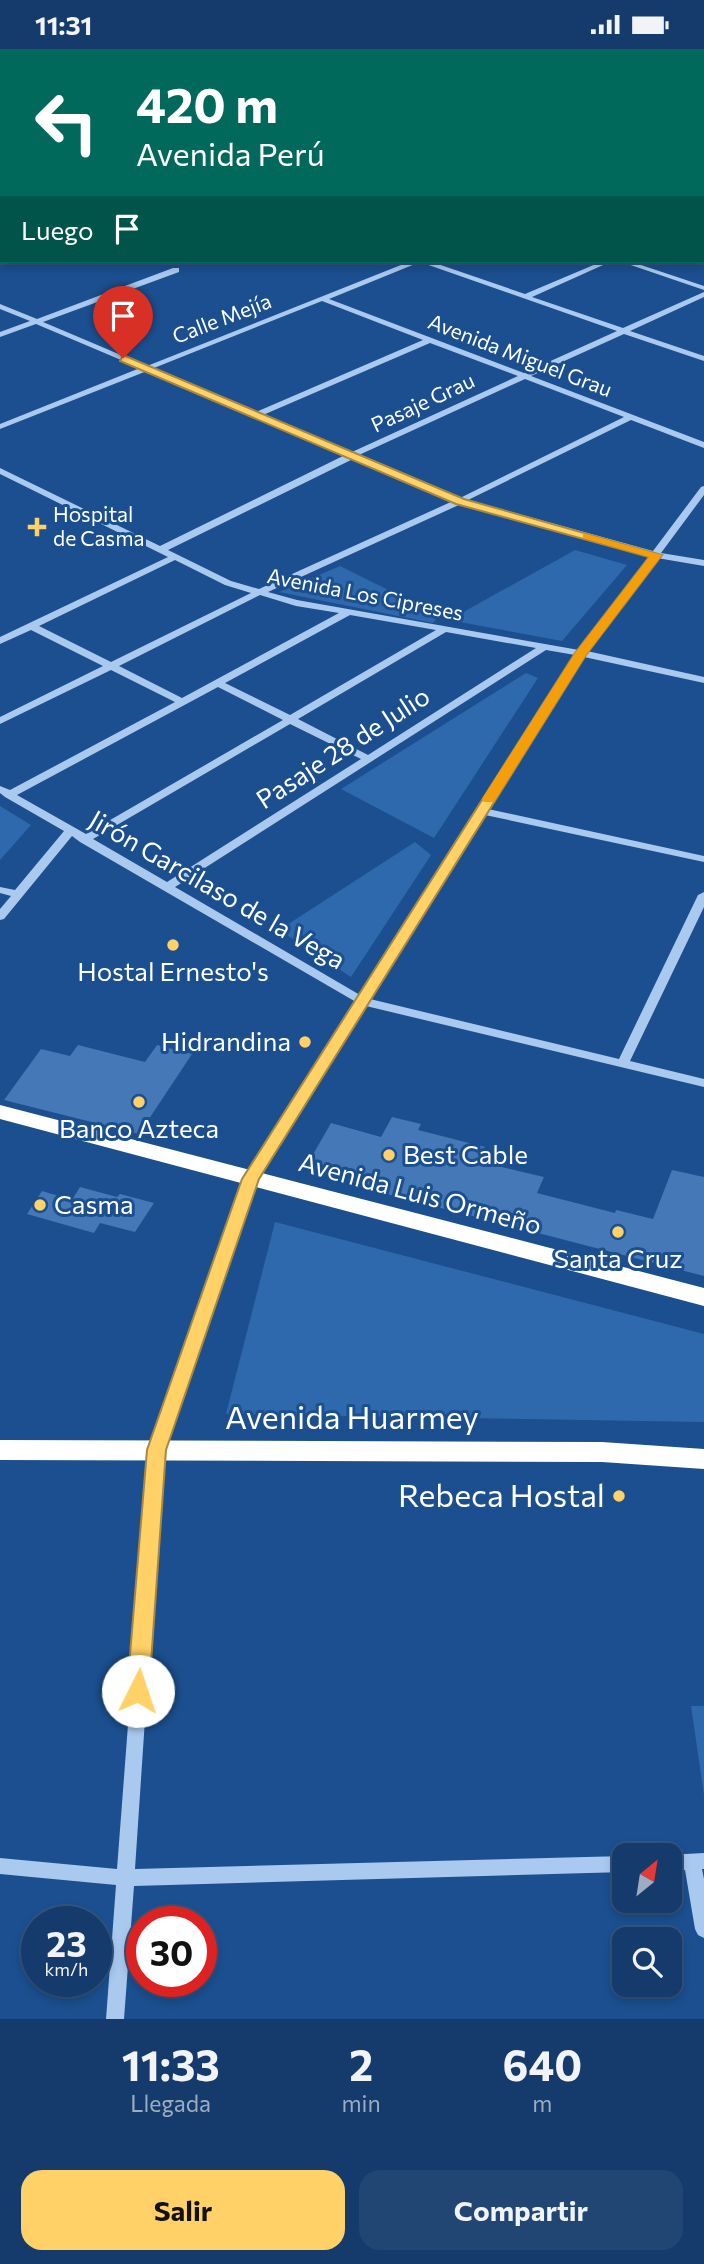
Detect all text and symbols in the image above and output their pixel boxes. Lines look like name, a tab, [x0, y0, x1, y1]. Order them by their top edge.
text: 11:31	[35, 9, 92, 40]
text: 420 m	[136, 73, 278, 133]
icon: left	[21, 77, 112, 168]
text: Avenida Perú	[136, 133, 325, 173]
icon: arrive	[108, 210, 146, 248]
text: Luego	[21, 214, 94, 245]
pin	[93, 286, 153, 358]
street label: Calle Mejía	[168, 287, 274, 348]
icon: arrive	[104, 297, 142, 335]
street label: Avenida Miguel Grau	[425, 308, 616, 401]
street label: Pasaje Grau	[367, 367, 478, 437]
place label: Hospital de Casma	[53, 501, 144, 550]
marker: Hospital de Casma	[27, 517, 47, 537]
street label: Avenida Los Cipreses	[265, 562, 465, 625]
street label: Pasaje 28 de Julio	[250, 679, 435, 814]
street label: Jirón Garcilaso de la Vega	[84, 803, 351, 975]
marker: Hostal Ernesto's	[165, 937, 181, 953]
place label: Hostal Ernesto's	[77, 955, 269, 986]
place label: Hidrandina	[161, 1025, 291, 1056]
marker: Hidrandina	[297, 1034, 313, 1050]
marker: Banco Azteca	[131, 1094, 147, 1110]
place label: Banco Azteca	[59, 1112, 219, 1143]
place label: Best Cable	[403, 1138, 528, 1169]
street label: Avenida Luis Ormeño	[296, 1145, 545, 1240]
marker: Best Cable	[381, 1147, 397, 1163]
place label: Casma	[54, 1188, 134, 1219]
marker: Casma	[32, 1197, 48, 1213]
marker: Santa Cruz	[610, 1224, 626, 1240]
place label: Santa Cruz	[554, 1242, 682, 1273]
street label: Avenida Huarmey	[225, 1396, 479, 1436]
place label: Rebeca Hostal	[398, 1474, 605, 1514]
marker: Rebeca Hostal	[611, 1488, 627, 1504]
position arrow	[101, 1654, 175, 1728]
north arrow	[612, 1843, 682, 1913]
map controls	[612, 1843, 682, 1997]
speed limit sign: 30	[126, 1906, 217, 1997]
text: 23	[46, 1921, 87, 1964]
button: search	[612, 1927, 682, 1997]
text: km/h	[45, 1958, 88, 1980]
text: 11:33	[122, 2038, 220, 2090]
text: 2	[349, 2038, 373, 2090]
text: 640	[503, 2038, 582, 2090]
text: Llegada	[130, 2089, 211, 2117]
text: min	[342, 2089, 381, 2117]
text: m	[532, 2089, 552, 2117]
button: Salir	[21, 2170, 345, 2250]
button: Compartir	[359, 2170, 683, 2250]

